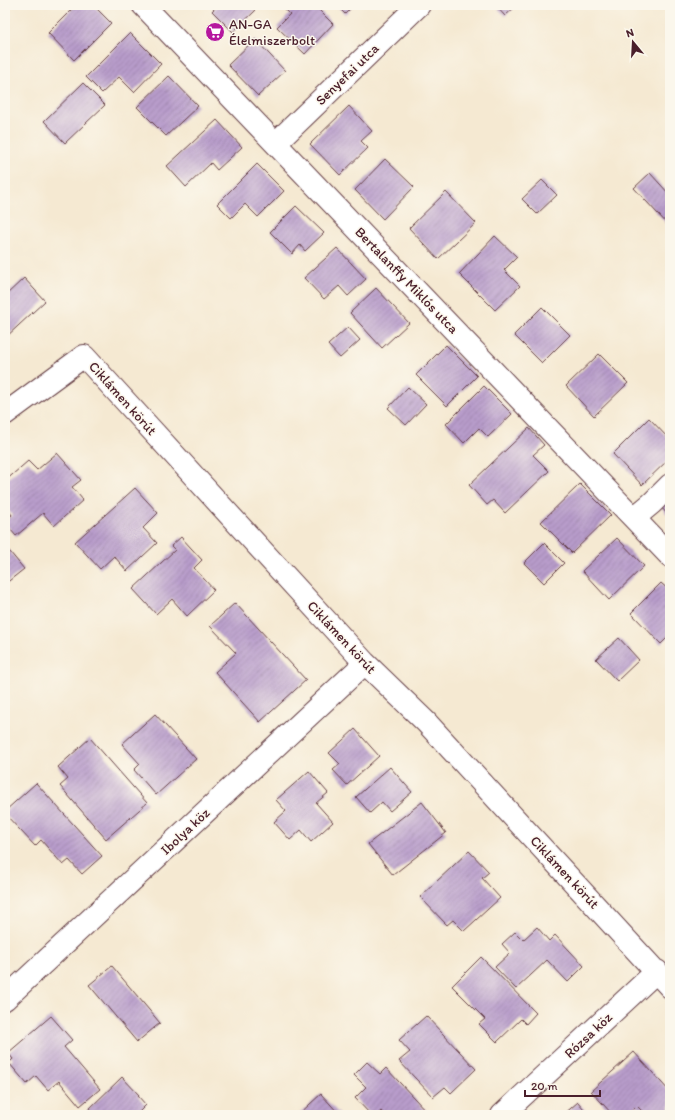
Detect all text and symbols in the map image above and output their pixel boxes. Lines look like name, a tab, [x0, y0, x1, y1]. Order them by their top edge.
place label: AN-GA Élelmiszerbolt	[229, 16, 315, 49]
supermarket icon: AN-GA Élelmiszerbolt	[204, 21, 226, 43]
north arrow	[613, 22, 653, 62]
text: N	[625, 26, 636, 40]
street label: Senyefai utca	[312, 39, 383, 109]
street label: Bertalanffy Miklós utca	[351, 224, 462, 338]
street label: Ciklámen körút	[85, 358, 160, 439]
street label: Ciklámen körút	[304, 597, 380, 677]
street label: Ibolya köz	[157, 804, 214, 858]
street label: Ciklámen körút	[527, 832, 603, 912]
street label: Rózsa köz	[561, 1009, 616, 1062]
scale bar	[525, 1072, 600, 1098]
text: 20 m	[531, 1079, 558, 1093]

